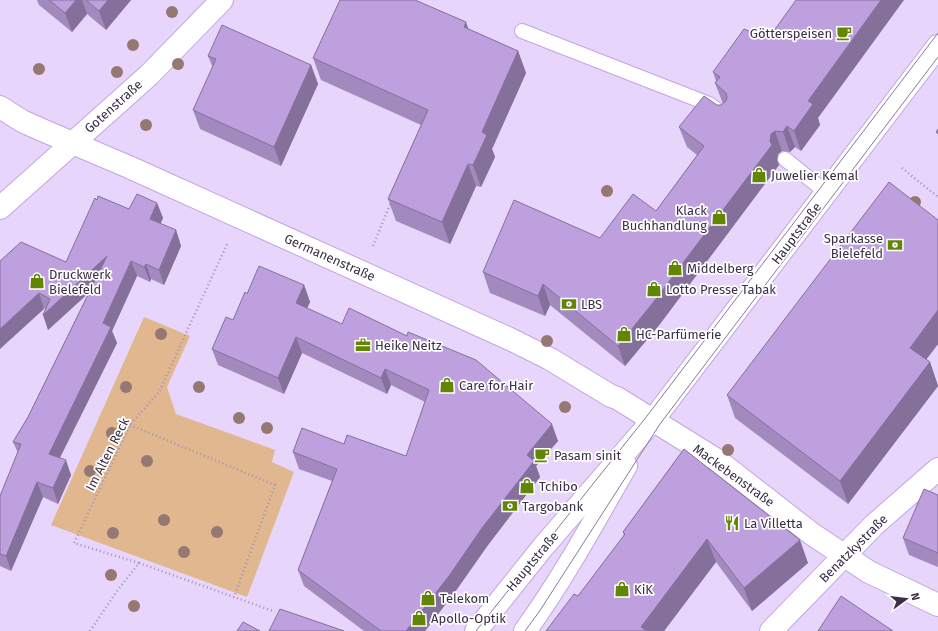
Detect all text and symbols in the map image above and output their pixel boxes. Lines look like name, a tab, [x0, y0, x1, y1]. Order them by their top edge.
cafe icon: Götterspeisen	[835, 24, 853, 42]
place label: Götterspeisen	[750, 26, 832, 41]
street label: Gotenstraße	[81, 77, 145, 136]
shop icon: Juwelier Kemal	[750, 166, 768, 184]
place label: Juwelier Kemal	[771, 168, 859, 183]
street label: Hauptstraße	[768, 200, 824, 267]
place label: Klack Buchhandlung	[622, 203, 707, 233]
shop icon: Klack Buchhandlung	[710, 208, 728, 226]
street label: Germanenstraße	[282, 231, 378, 284]
place label: Sparkasse Bielefeld	[824, 231, 883, 261]
bank icon: Sparkasse Bielefeld	[886, 236, 904, 254]
shop icon: Middelberg	[666, 259, 684, 277]
place label: Middelberg	[687, 261, 754, 276]
place label: Druckwerk Bielefeld	[49, 267, 111, 297]
shop icon: Druckwerk Bielefeld	[28, 272, 46, 290]
shop icon: Lotto Presse Tabak	[645, 280, 663, 298]
place label: Lotto Presse Tabak	[666, 282, 776, 297]
bank icon: LBS	[560, 295, 578, 313]
place label: LBS	[581, 297, 602, 312]
shop icon: HC-Parfümerie	[615, 325, 633, 343]
place label: HC-Parfümerie	[636, 327, 721, 342]
office icon: Heike Neitz	[354, 336, 372, 354]
place label: Heike Neitz	[375, 338, 442, 353]
shop icon: Care for Hair	[438, 376, 456, 394]
place label: Care for Hair	[459, 378, 533, 393]
street label: Im Alten Reck	[83, 415, 132, 493]
street label: Mackebenstraße	[690, 441, 777, 510]
cafe icon: Pasam sinit	[533, 446, 551, 464]
place label: Pasam sinit	[554, 448, 621, 463]
shop icon: Tchibo	[518, 477, 536, 495]
place label: Tchibo	[539, 479, 578, 494]
bank icon: Targobank	[501, 497, 519, 515]
place label: Targobank	[522, 499, 583, 514]
street label: Benatzkystraße	[816, 511, 891, 586]
restaurant icon: La Villetta	[723, 514, 741, 532]
place label: La Villetta	[744, 516, 803, 531]
street label: Hauptstraße	[503, 529, 562, 594]
north arrow	[886, 579, 926, 619]
shop icon: KiK	[613, 580, 631, 598]
place label: KiK	[634, 582, 653, 597]
shop icon: Telekom	[419, 589, 437, 607]
place label: Telekom	[440, 591, 489, 606]
text: N	[908, 591, 922, 602]
shop icon: Apollo-Optik	[410, 609, 428, 627]
place label: Apollo-Optik	[431, 611, 506, 626]

